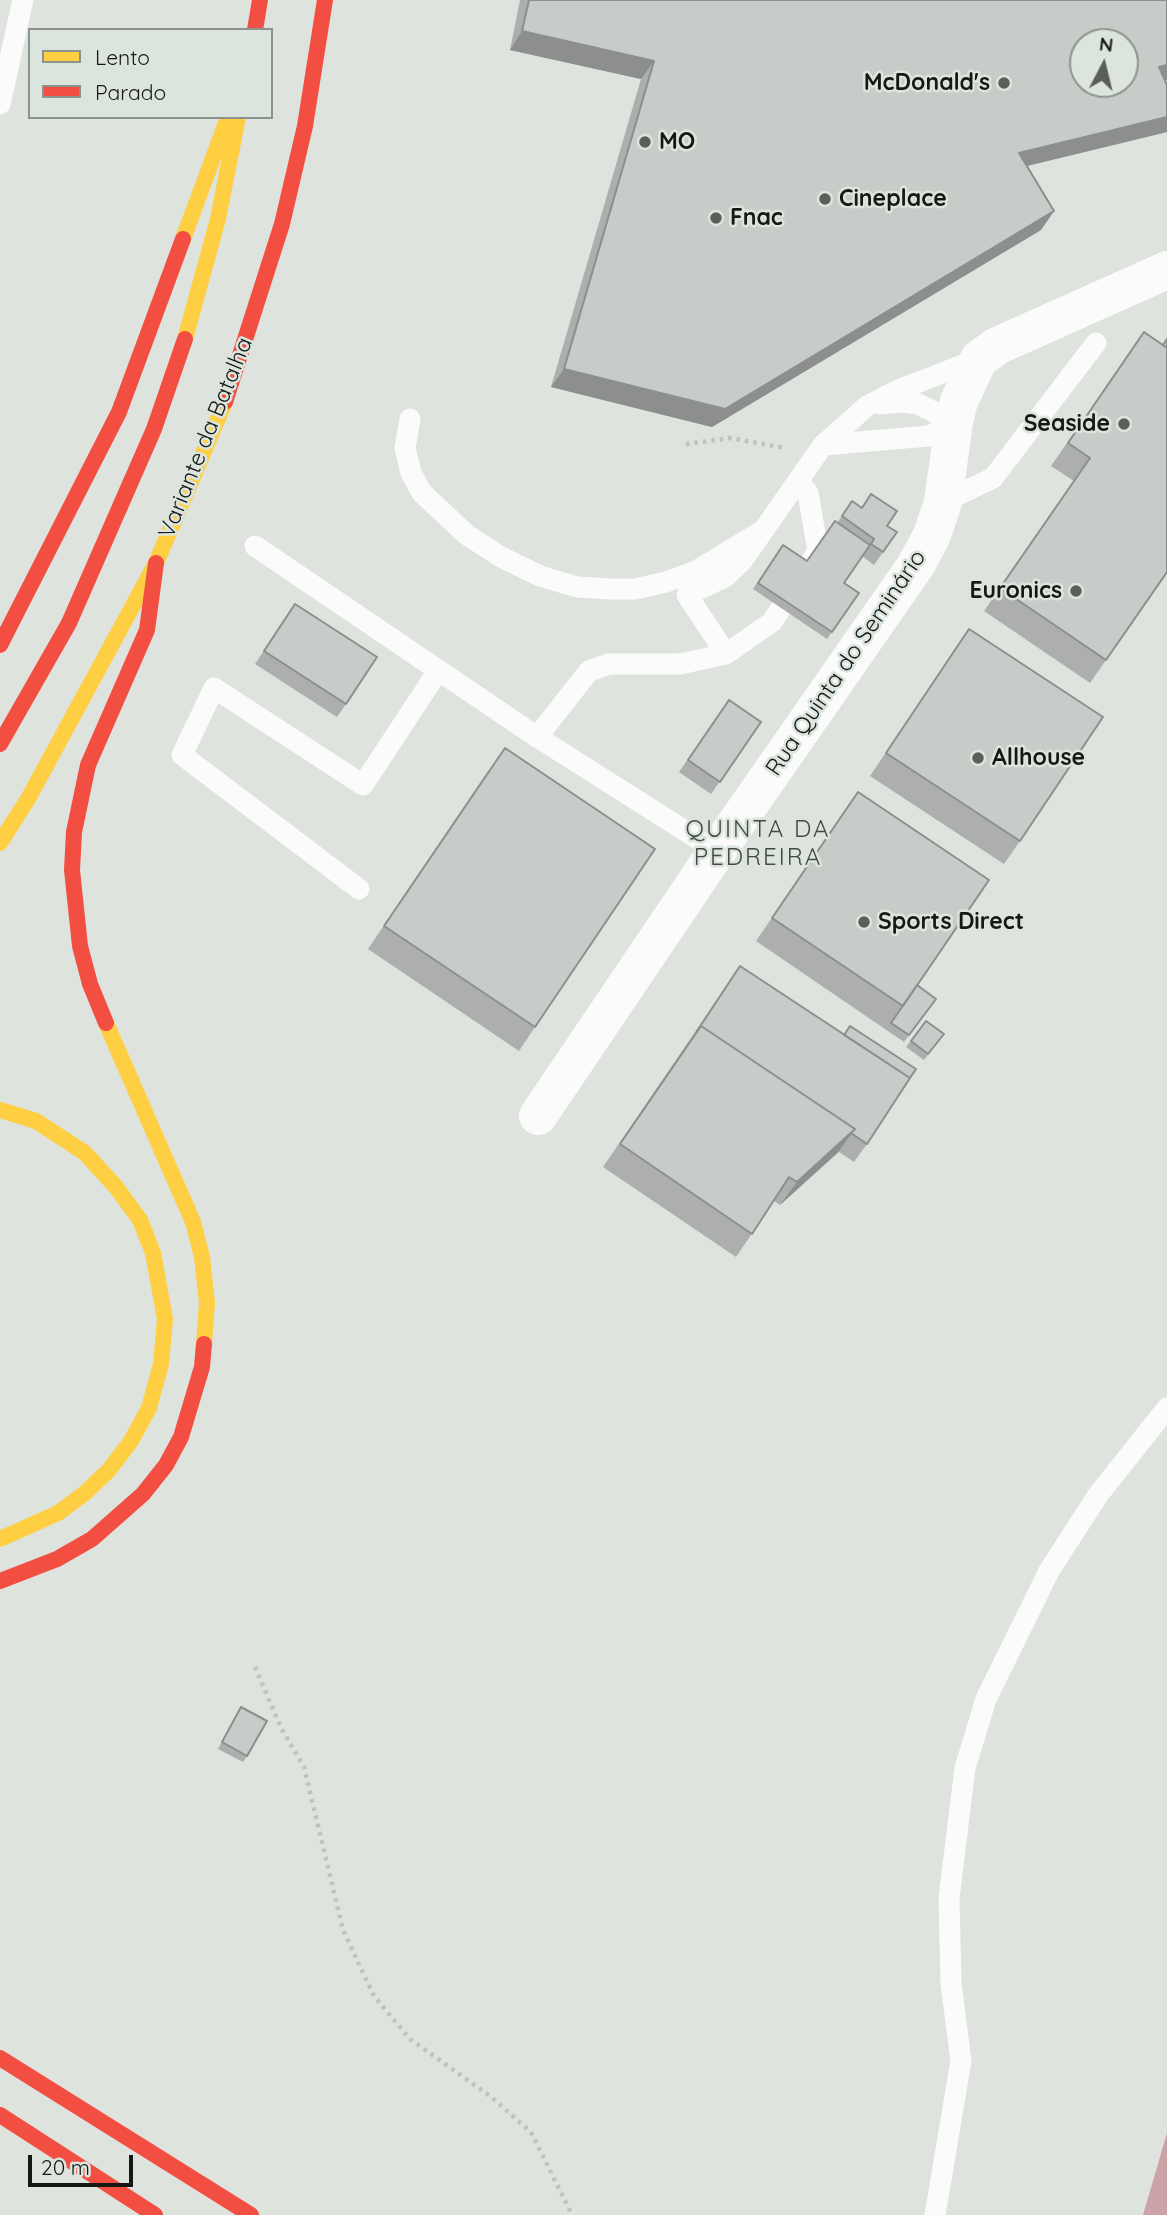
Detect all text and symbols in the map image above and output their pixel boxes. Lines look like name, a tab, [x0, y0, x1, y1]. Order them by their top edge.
legend	[28, 28, 273, 119]
north arrow	[1069, 28, 1139, 98]
text: N	[1098, 31, 1115, 57]
text: Lento	[95, 44, 150, 70]
place label: McDonald's	[864, 69, 990, 97]
marker: McDonald's	[996, 75, 1012, 91]
text: Parado	[95, 79, 166, 105]
place label: MO	[659, 128, 695, 156]
marker: MO	[637, 134, 653, 150]
place label: Cineplace	[839, 185, 947, 213]
marker: Cineplace	[817, 191, 833, 207]
place label: Fnac	[730, 204, 783, 232]
marker: Fnac	[708, 210, 724, 226]
street label: Variante da Batalha	[153, 334, 259, 542]
place label: Seaside	[1024, 410, 1110, 438]
marker: Seaside	[1116, 416, 1132, 432]
street label: Rua Quinta do Seminário	[760, 545, 932, 781]
place label: Euronics	[970, 577, 1062, 605]
marker: Euronics	[1068, 583, 1084, 599]
place label: Allhouse	[992, 744, 1085, 772]
marker: Allhouse	[970, 750, 986, 766]
district label: QUINTA DA PEDREIRA	[687, 816, 829, 872]
place label: Sports Direct	[878, 908, 1024, 936]
marker: Sports Direct	[856, 914, 872, 930]
scale bar	[32, 2142, 136, 2186]
text: 20 m	[41, 2154, 90, 2180]

